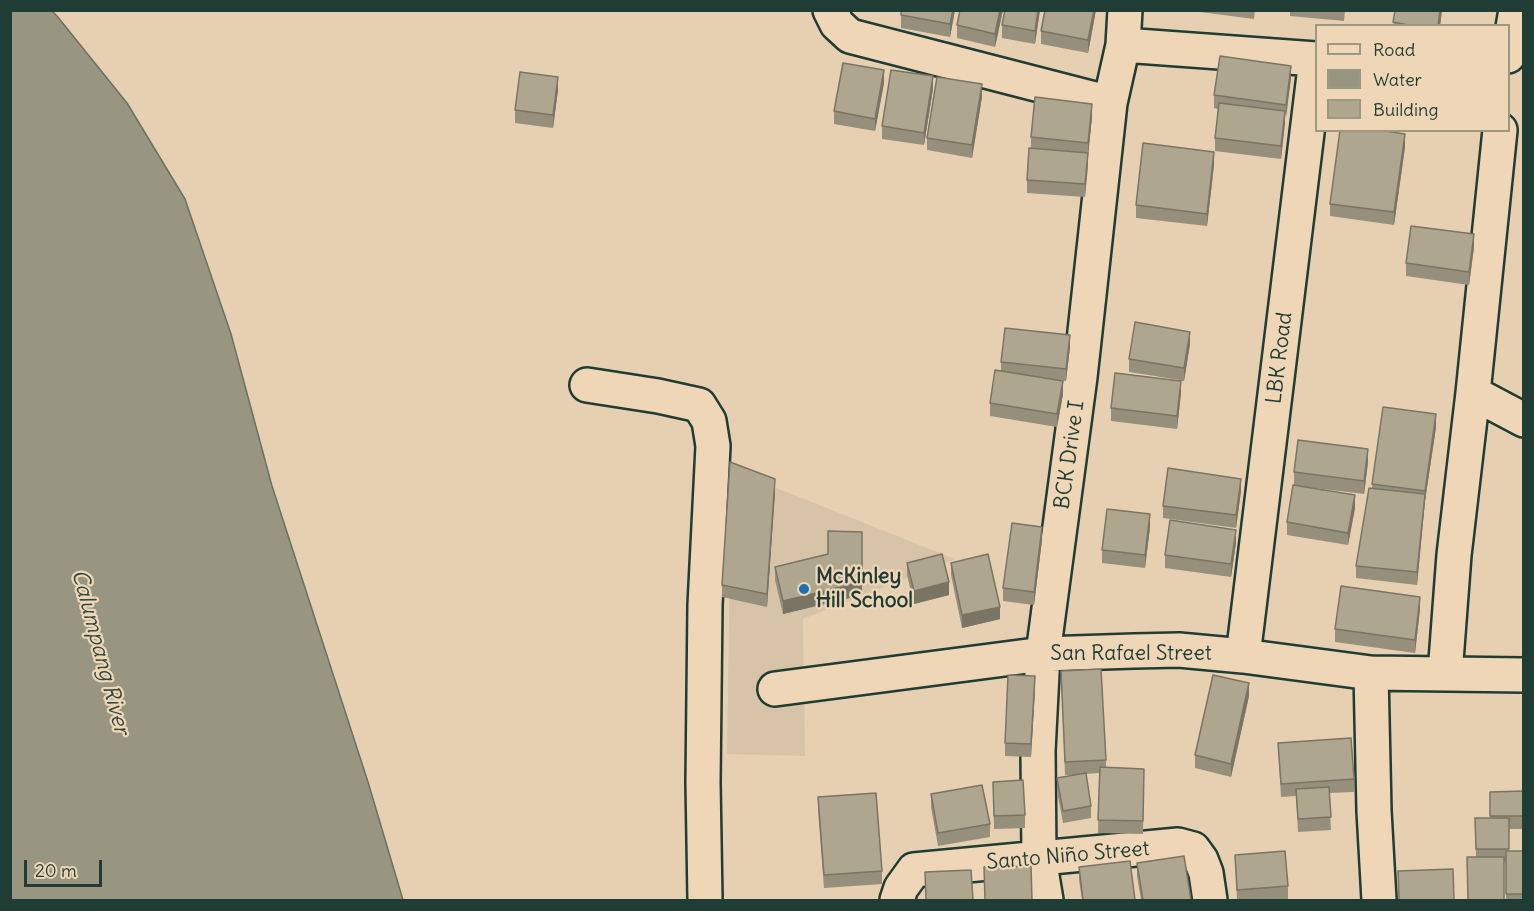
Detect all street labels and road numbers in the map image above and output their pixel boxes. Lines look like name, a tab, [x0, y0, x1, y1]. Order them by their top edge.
street label: LBK Road	[1262, 311, 1298, 405]
street label: BCK Drive I	[1050, 399, 1090, 511]
street label: San Rafael Street	[1050, 641, 1212, 667]
street label: Santo Niño Street	[985, 836, 1151, 876]

